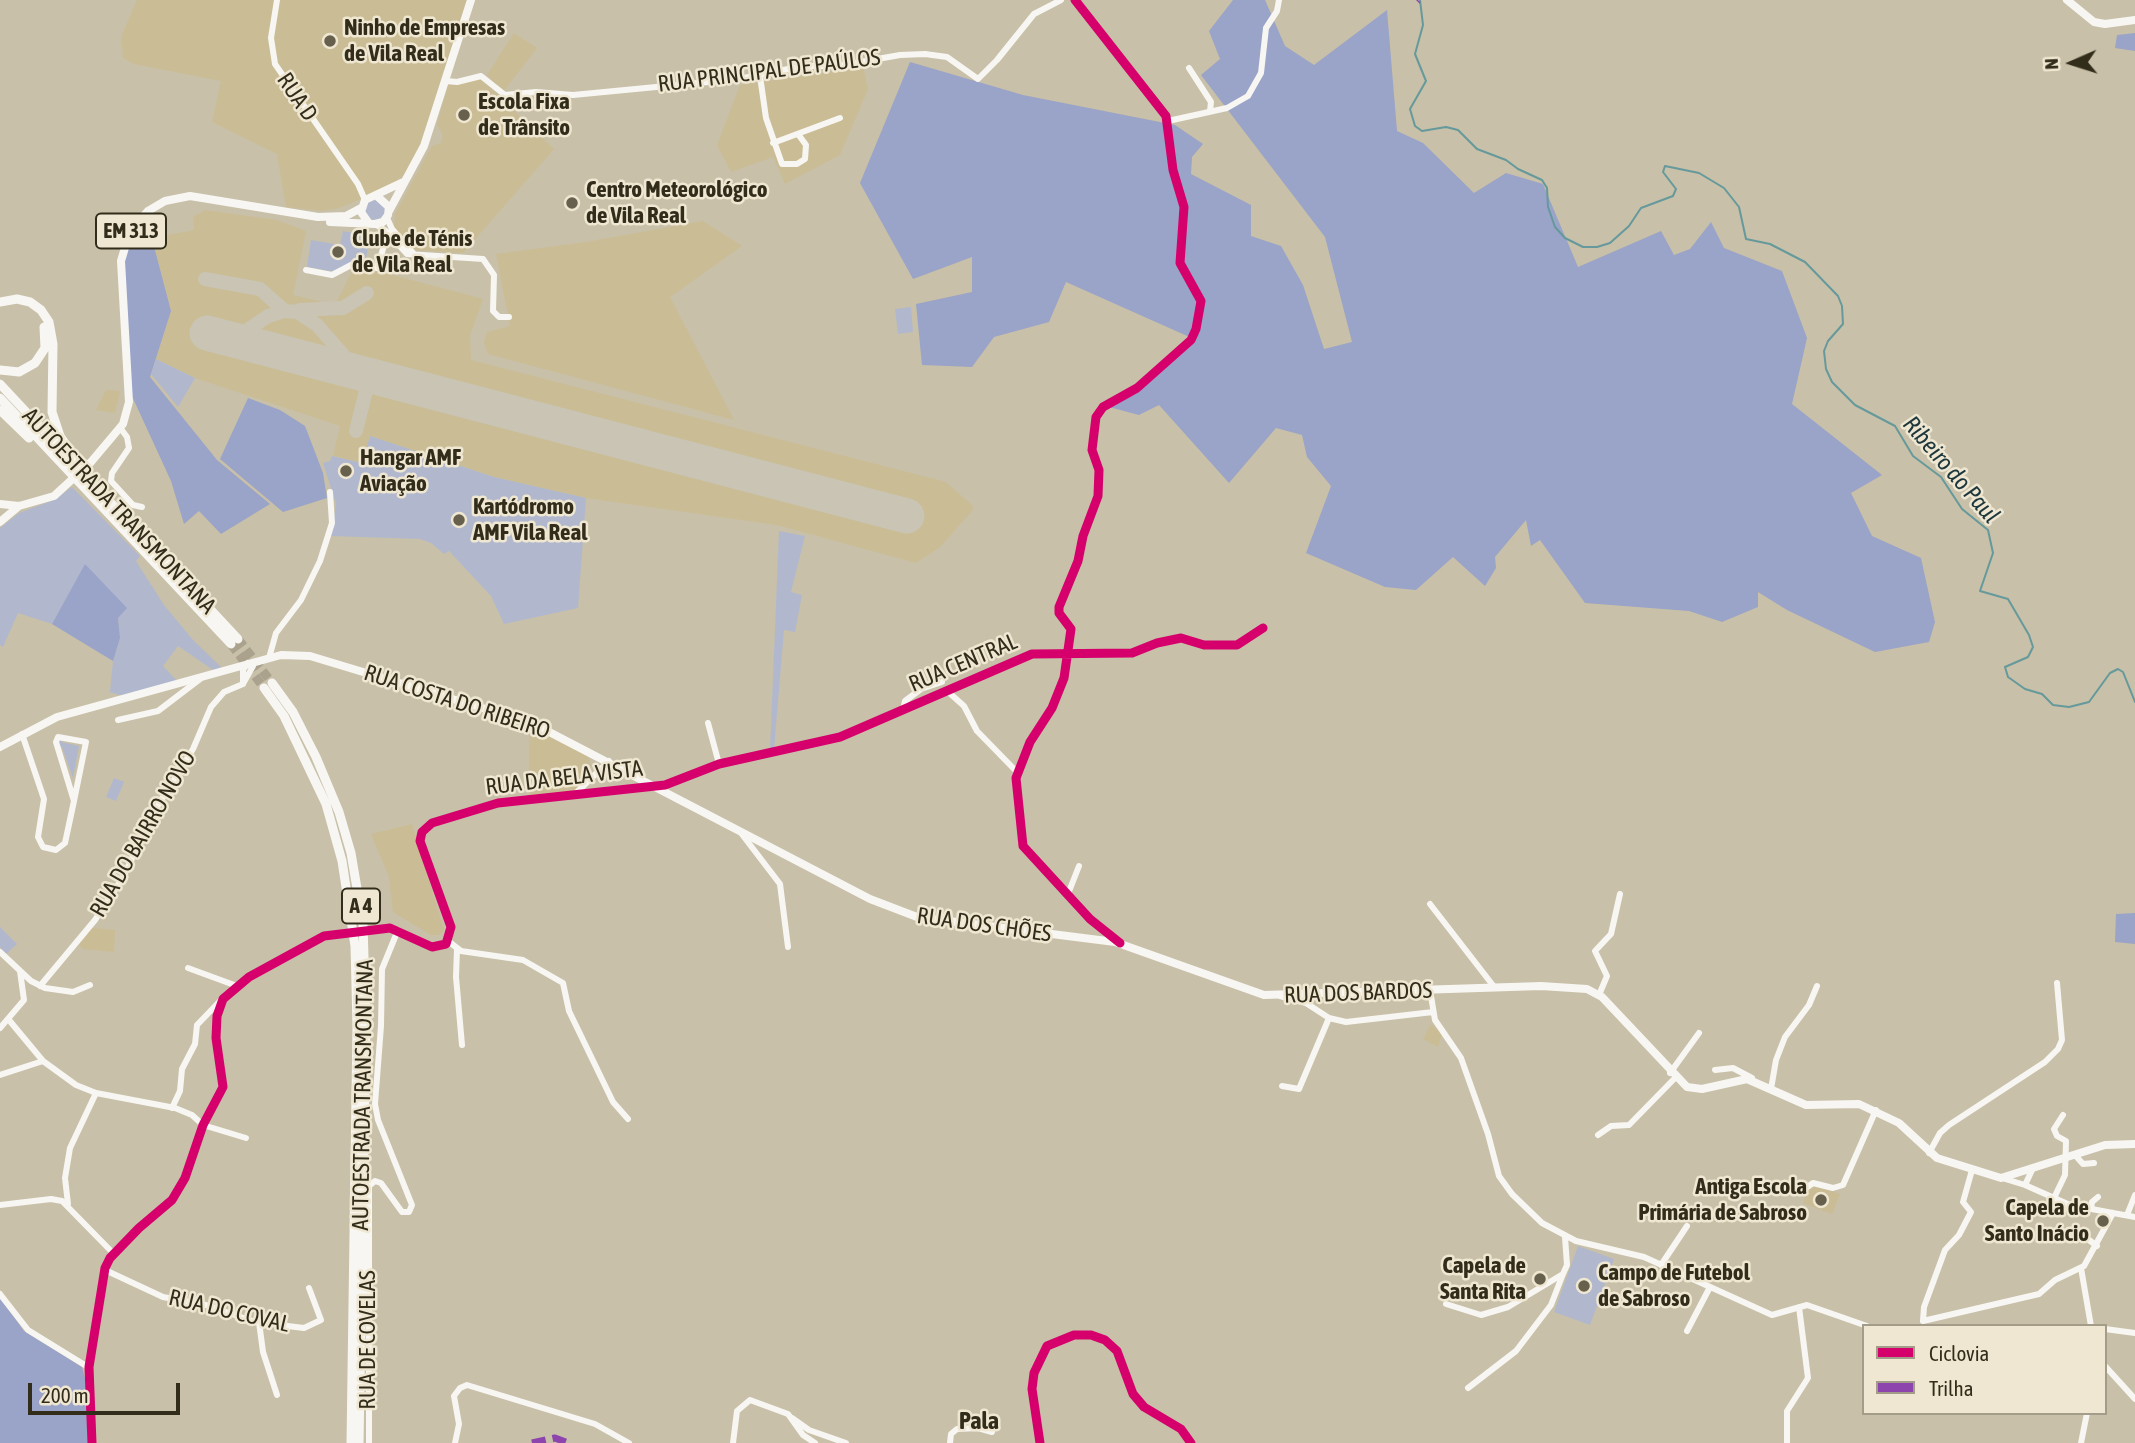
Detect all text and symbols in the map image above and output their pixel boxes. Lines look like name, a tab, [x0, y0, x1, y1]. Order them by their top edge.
place label: Ninho de Empresas de Vila Real	[344, 14, 505, 68]
north arrow	[2037, 28, 2107, 98]
marker: Ninho de Empresas de Vila Real	[322, 33, 338, 49]
street label: RUA PRINCIPAL DE PAÚLOS	[656, 44, 882, 98]
text: N	[2040, 58, 2062, 70]
street label: RUA D	[271, 68, 323, 126]
place label: Escola Fixa de Trânsito	[478, 88, 570, 142]
marker: Escola Fixa de Trânsito	[456, 107, 472, 123]
place label: Centro Meteorológico de Vila Real	[586, 176, 767, 230]
marker: Centro Meteorológico de Vila Real	[564, 195, 580, 211]
road number: EM 313	[96, 214, 166, 248]
place label: Clube de Ténis de Vila Real	[352, 225, 472, 279]
marker: Clube de Ténis de Vila Real	[330, 244, 346, 260]
street label: AUTOESTRADA TRANSMONTANA	[16, 402, 222, 620]
water label: Ribeiro do Paul	[1897, 410, 2005, 530]
place label: Hangar AMF Aviação	[360, 444, 461, 498]
marker: Hangar AMF Aviação	[338, 463, 354, 479]
place label: Kartódromo AMF Vila Real	[473, 493, 587, 547]
marker: Kartódromo AMF Vila Real	[451, 512, 467, 528]
street label: RUA CENTRAL	[905, 628, 1021, 698]
street label: RUA COSTA DO RIBEIRO	[360, 659, 554, 745]
street label: RUA DO BAIRRO NOVO	[84, 746, 202, 922]
street label: RUA DA BELA VISTA	[484, 755, 644, 801]
road number: A 4	[342, 888, 380, 923]
street label: RUA DOS CHÕES	[915, 902, 1053, 948]
street label: AUTOESTRADA TRANSMONTANA	[347, 959, 379, 1231]
street label: RUA DOS BARDOS	[1283, 977, 1433, 1009]
place label: Antiga Escola Primária de Sabroso	[1638, 1173, 1807, 1227]
marker: Antiga Escola Primária de Sabroso	[1813, 1192, 1829, 1208]
place label: Capela de Santo Inácio	[1985, 1194, 2089, 1248]
marker: Capela de Santo Inácio	[2095, 1213, 2111, 1229]
place label: Capela de Santa Rita	[1440, 1252, 1526, 1306]
place label: Campo de Futebol de Sabroso	[1598, 1259, 1750, 1313]
street label: RUA DE COVELAS	[354, 1270, 382, 1410]
marker: Capela de Santa Rita	[1532, 1271, 1548, 1287]
marker: Campo de Futebol de Sabroso	[1576, 1278, 1592, 1294]
street label: RUA DO COVAL	[166, 1284, 292, 1338]
legend	[1862, 1324, 2107, 1415]
text: Ciclovia	[1929, 1341, 1989, 1365]
scale bar	[32, 1370, 184, 1414]
text: Trilha	[1929, 1376, 1974, 1400]
text: 200 m	[41, 1383, 89, 1407]
district label: Pala	[959, 1407, 999, 1435]

